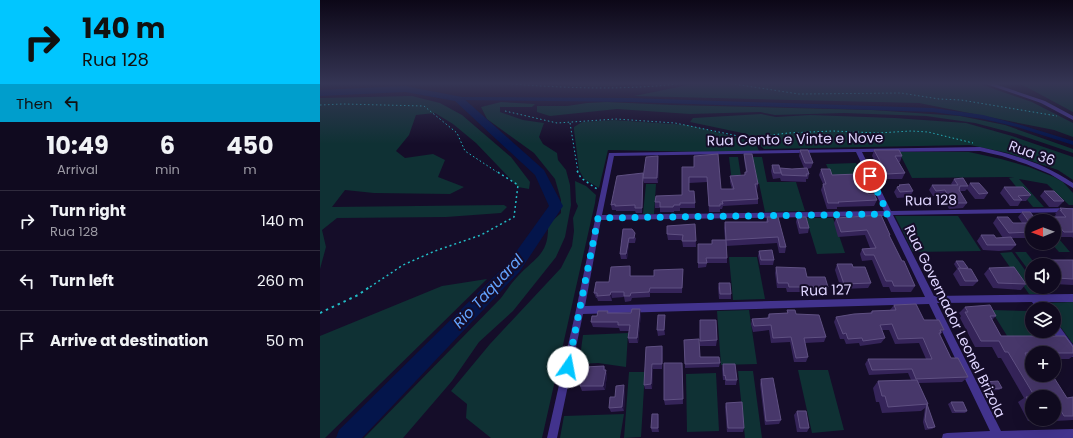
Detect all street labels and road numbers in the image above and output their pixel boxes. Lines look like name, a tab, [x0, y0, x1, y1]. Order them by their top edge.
street label: Rua Cento e Vinte e Nove	[707, 127, 884, 151]
street label: Rua 36	[1006, 135, 1058, 171]
street label: Rua 128	[905, 190, 957, 210]
street label: Rua Governador Leonel Brizola	[900, 221, 1010, 421]
street label: Rua 127	[800, 279, 852, 301]

